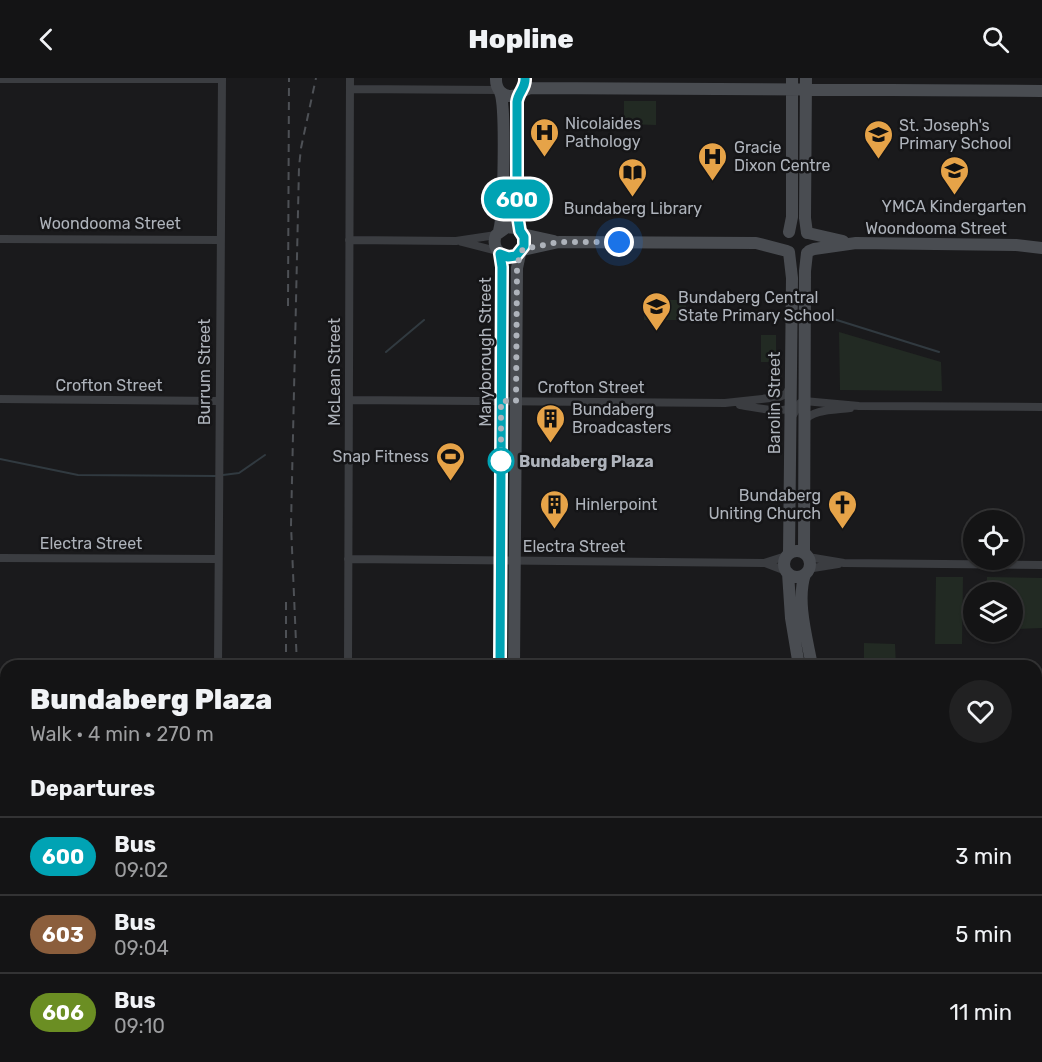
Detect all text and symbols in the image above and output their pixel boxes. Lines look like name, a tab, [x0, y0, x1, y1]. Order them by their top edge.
icon: back	[30, 23, 63, 56]
text: Hopline	[468, 23, 574, 55]
icon: search	[979, 23, 1012, 56]
place label: Nicolaides Pathology	[565, 114, 641, 151]
hospital icon: Nicolaides Pathology	[528, 116, 560, 158]
place label: St. Joseph's Primary School	[899, 116, 1011, 153]
school or university icon: St. Joseph's Primary School	[862, 118, 894, 160]
place label: Gracie Dixon Centre	[734, 138, 830, 175]
hospital icon: Gracie Dixon Centre	[697, 140, 729, 182]
school or university icon: YMCA Kindergarten	[938, 154, 970, 196]
library icon: Bundaberg Library	[617, 156, 649, 198]
line badge: 600	[482, 180, 552, 218]
text: 600	[496, 187, 538, 212]
place label: YMCA Kindergarten	[882, 197, 1026, 216]
place label: Bundaberg Library	[564, 199, 702, 218]
street label: Woondooma Street	[39, 214, 181, 233]
street label: Woondooma Street	[865, 219, 1007, 238]
your location	[604, 227, 634, 257]
street label: Maryborough Street	[476, 277, 495, 427]
place label: Bundaberg Central State Primary School	[678, 288, 835, 325]
school or university icon: Bundaberg Central State Primary School	[641, 290, 673, 332]
street label: McLean Street	[325, 318, 344, 426]
street label: Burrum Street	[195, 319, 214, 425]
street label: Barolin Street	[765, 352, 784, 454]
street label: Crofton Street	[55, 376, 163, 395]
street label: Crofton Street	[537, 378, 645, 397]
place label: Bundaberg Broadcasters	[572, 400, 671, 437]
building icon: Bundaberg Broadcasters	[535, 402, 567, 444]
sports icon: Snap Fitness	[434, 440, 466, 482]
place label: Snap Fitness	[333, 447, 429, 466]
marker: Bundaberg Plaza	[488, 448, 514, 474]
place label: Bundaberg Plaza	[519, 452, 654, 471]
place label: Bundaberg Uniting Church	[708, 486, 821, 523]
building icon: Hinlerpoint	[538, 488, 570, 530]
church icon: Bundaberg Uniting Church	[826, 488, 858, 530]
place label: Hinlerpoint	[575, 495, 657, 514]
map controls	[963, 510, 1023, 642]
button: locate	[963, 510, 1023, 570]
street label: Electra Street	[40, 534, 142, 553]
street label: Electra Street	[523, 537, 625, 556]
button: layers	[963, 582, 1023, 642]
button: heart	[949, 680, 1012, 743]
text: Bundaberg Plaza	[30, 683, 272, 716]
text: Walk · 4 min · 270 m	[30, 722, 214, 746]
text: Departures	[30, 775, 155, 802]
text: Bus	[114, 831, 156, 858]
text: 3 min	[955, 843, 1012, 870]
text: 600	[42, 844, 84, 869]
text: 09:02	[114, 858, 168, 882]
text: Bus	[114, 909, 156, 936]
text: 5 min	[955, 921, 1012, 948]
text: 603	[42, 922, 84, 947]
text: 09:04	[114, 936, 169, 960]
text: Bus	[114, 987, 156, 1014]
text: 11 min	[950, 999, 1012, 1026]
text: 606	[42, 1000, 84, 1025]
text: 09:10	[114, 1014, 165, 1038]

